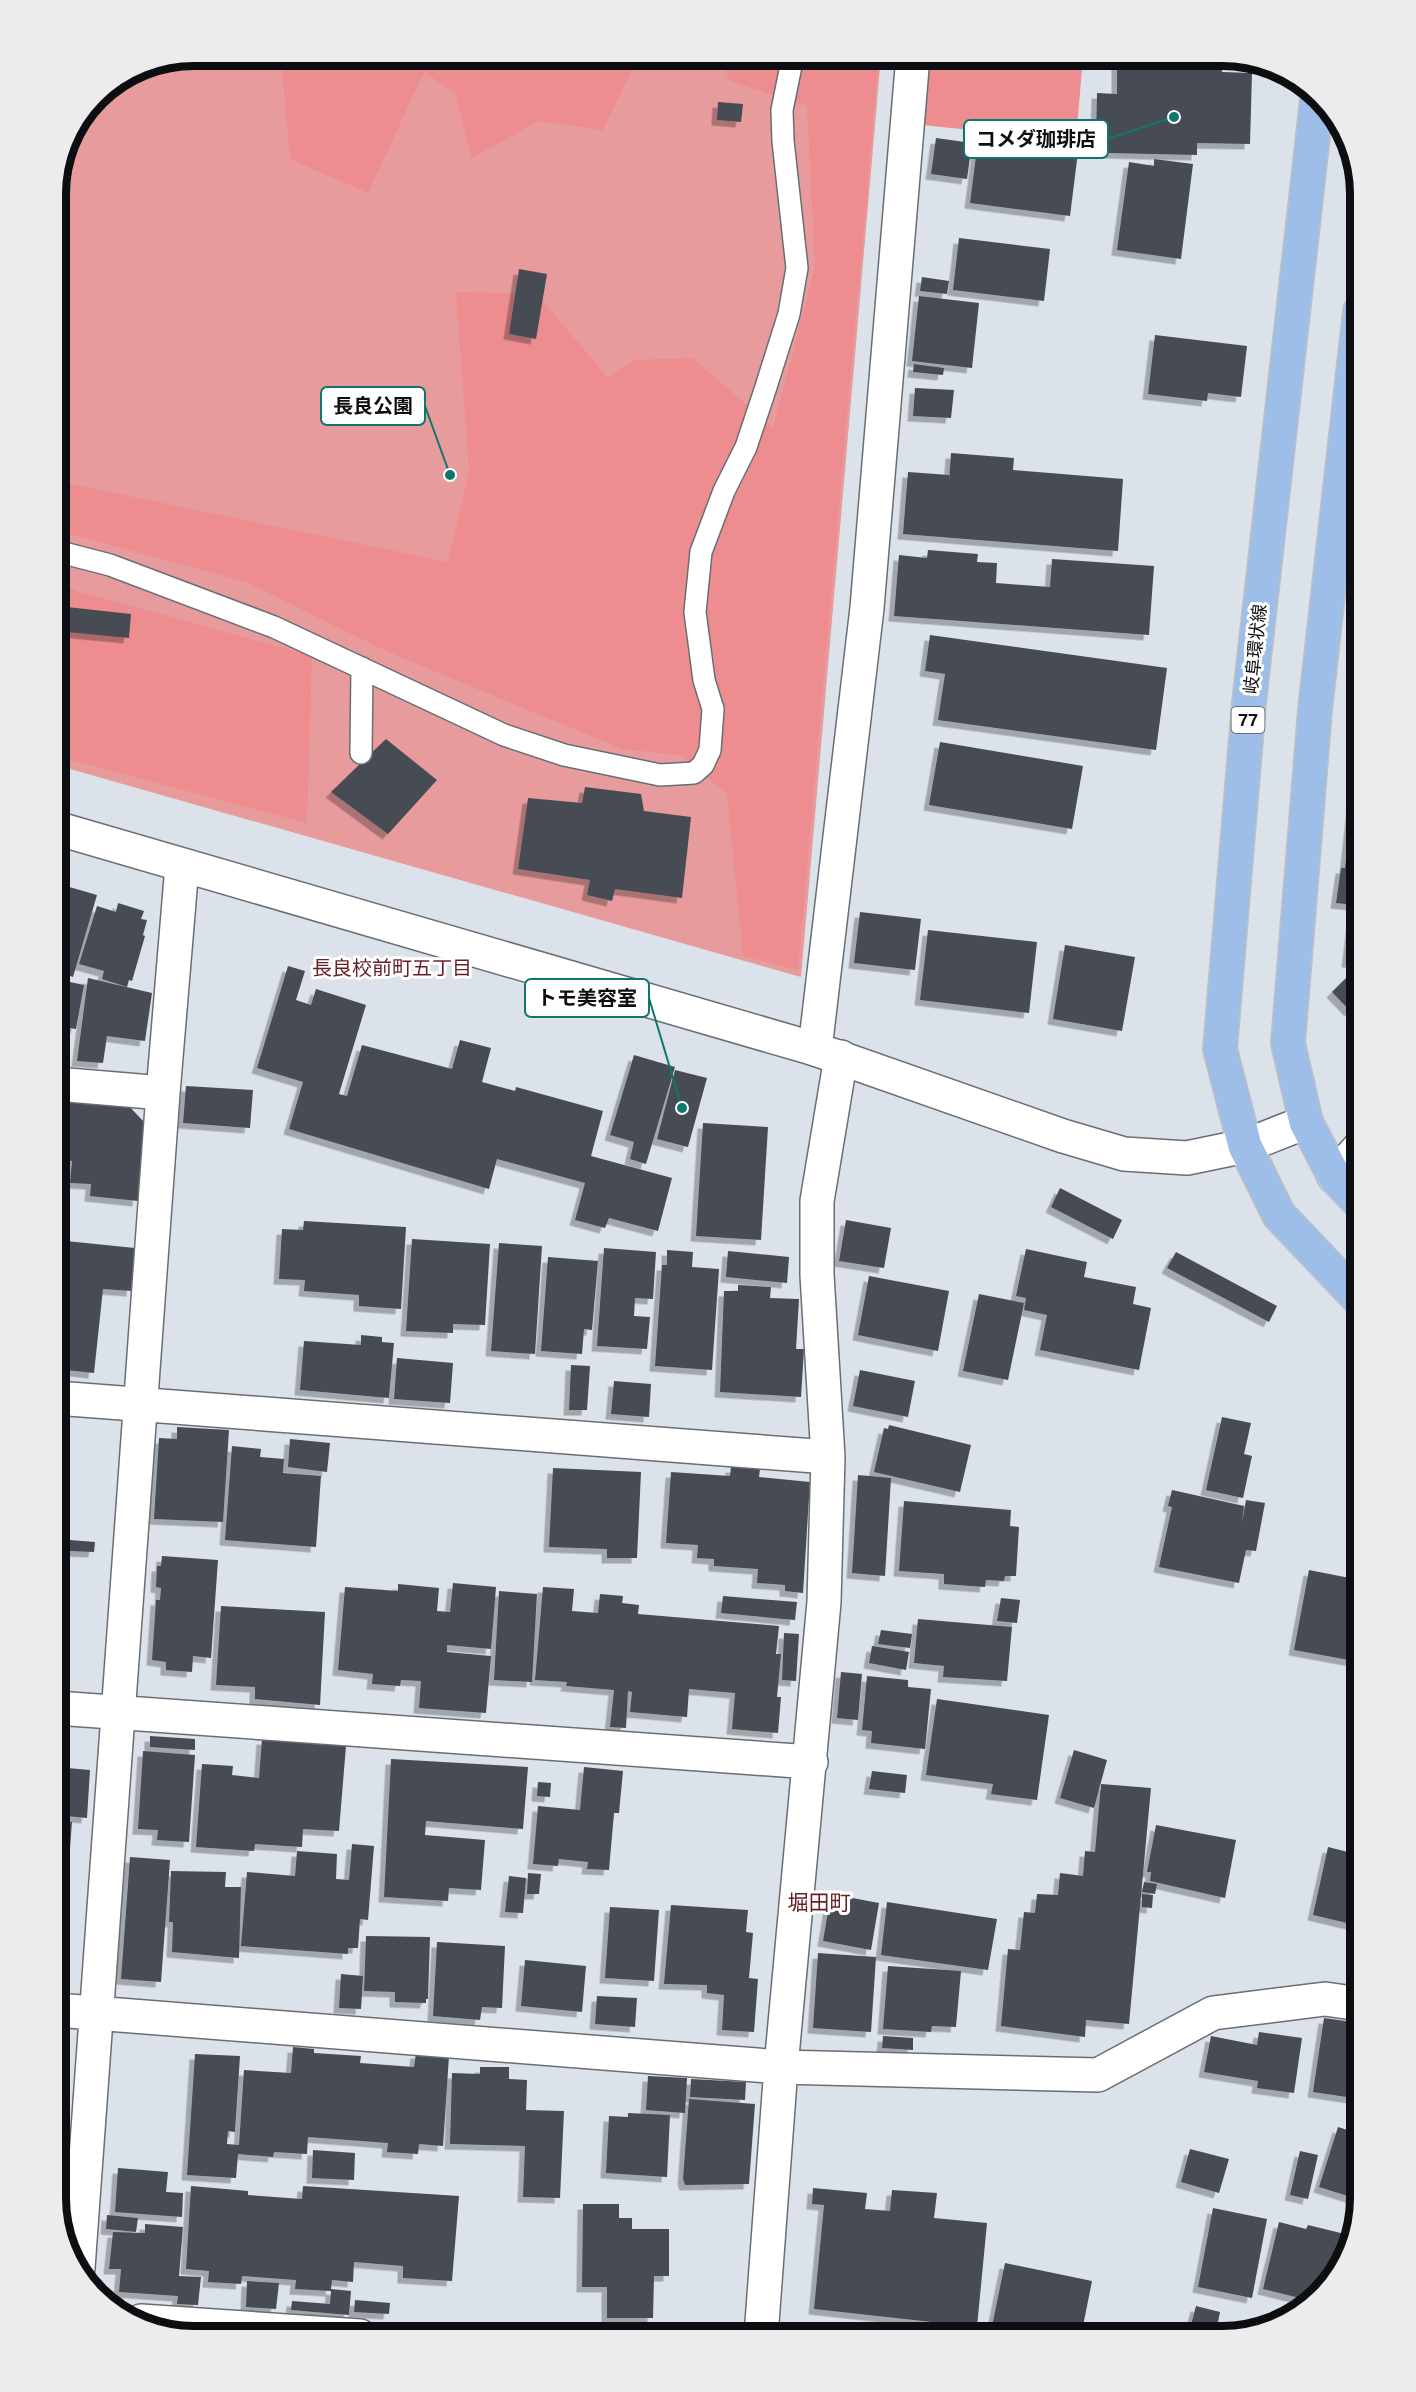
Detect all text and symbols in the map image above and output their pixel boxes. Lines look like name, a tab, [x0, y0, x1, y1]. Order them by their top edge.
callout: コメダ珈琲店	[964, 120, 1108, 158]
text: コメダ珈琲店	[976, 127, 1096, 151]
callout: 長良公園	[321, 387, 425, 425]
text: 長良公園	[333, 394, 413, 418]
street label: 岐阜環状線	[1240, 603, 1270, 695]
road number: 77	[1232, 707, 1264, 733]
district label: 長良校前町五丁目	[312, 956, 472, 980]
callout: トモ美容室	[525, 979, 649, 1017]
text: トモ美容室	[537, 986, 637, 1010]
district label: 堀田町	[788, 1890, 851, 1915]

